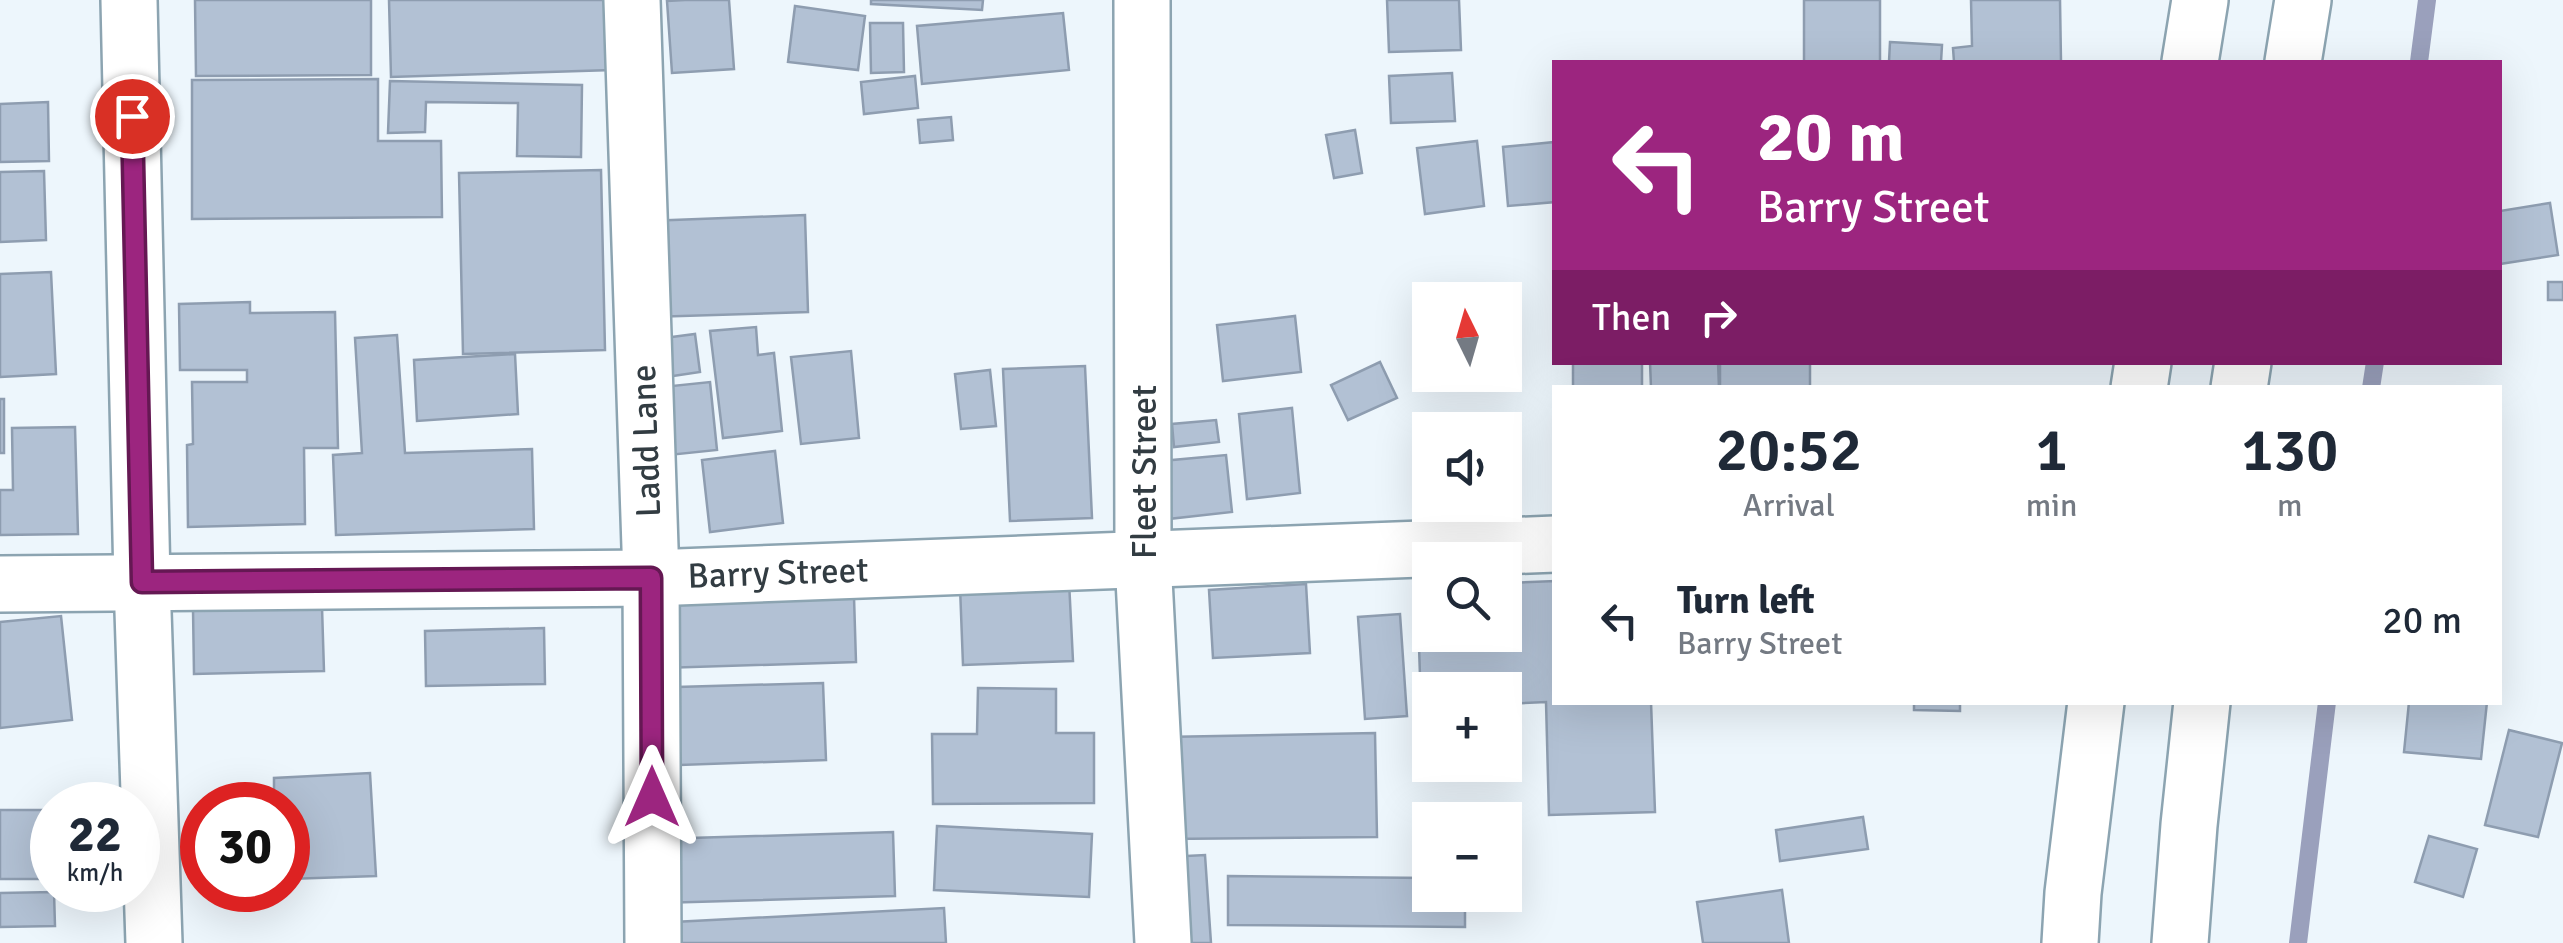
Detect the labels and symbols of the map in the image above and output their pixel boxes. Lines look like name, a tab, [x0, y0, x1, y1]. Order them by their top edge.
pin	[90, 74, 175, 159]
north arrow	[1412, 282, 1522, 392]
street label: Ladd Lane	[622, 364, 670, 518]
street label: Fleet Street	[1123, 385, 1166, 559]
street label: Barry Street	[687, 548, 869, 598]
position arrow	[600, 745, 704, 849]
speed limit sign: 30	[180, 782, 310, 912]

